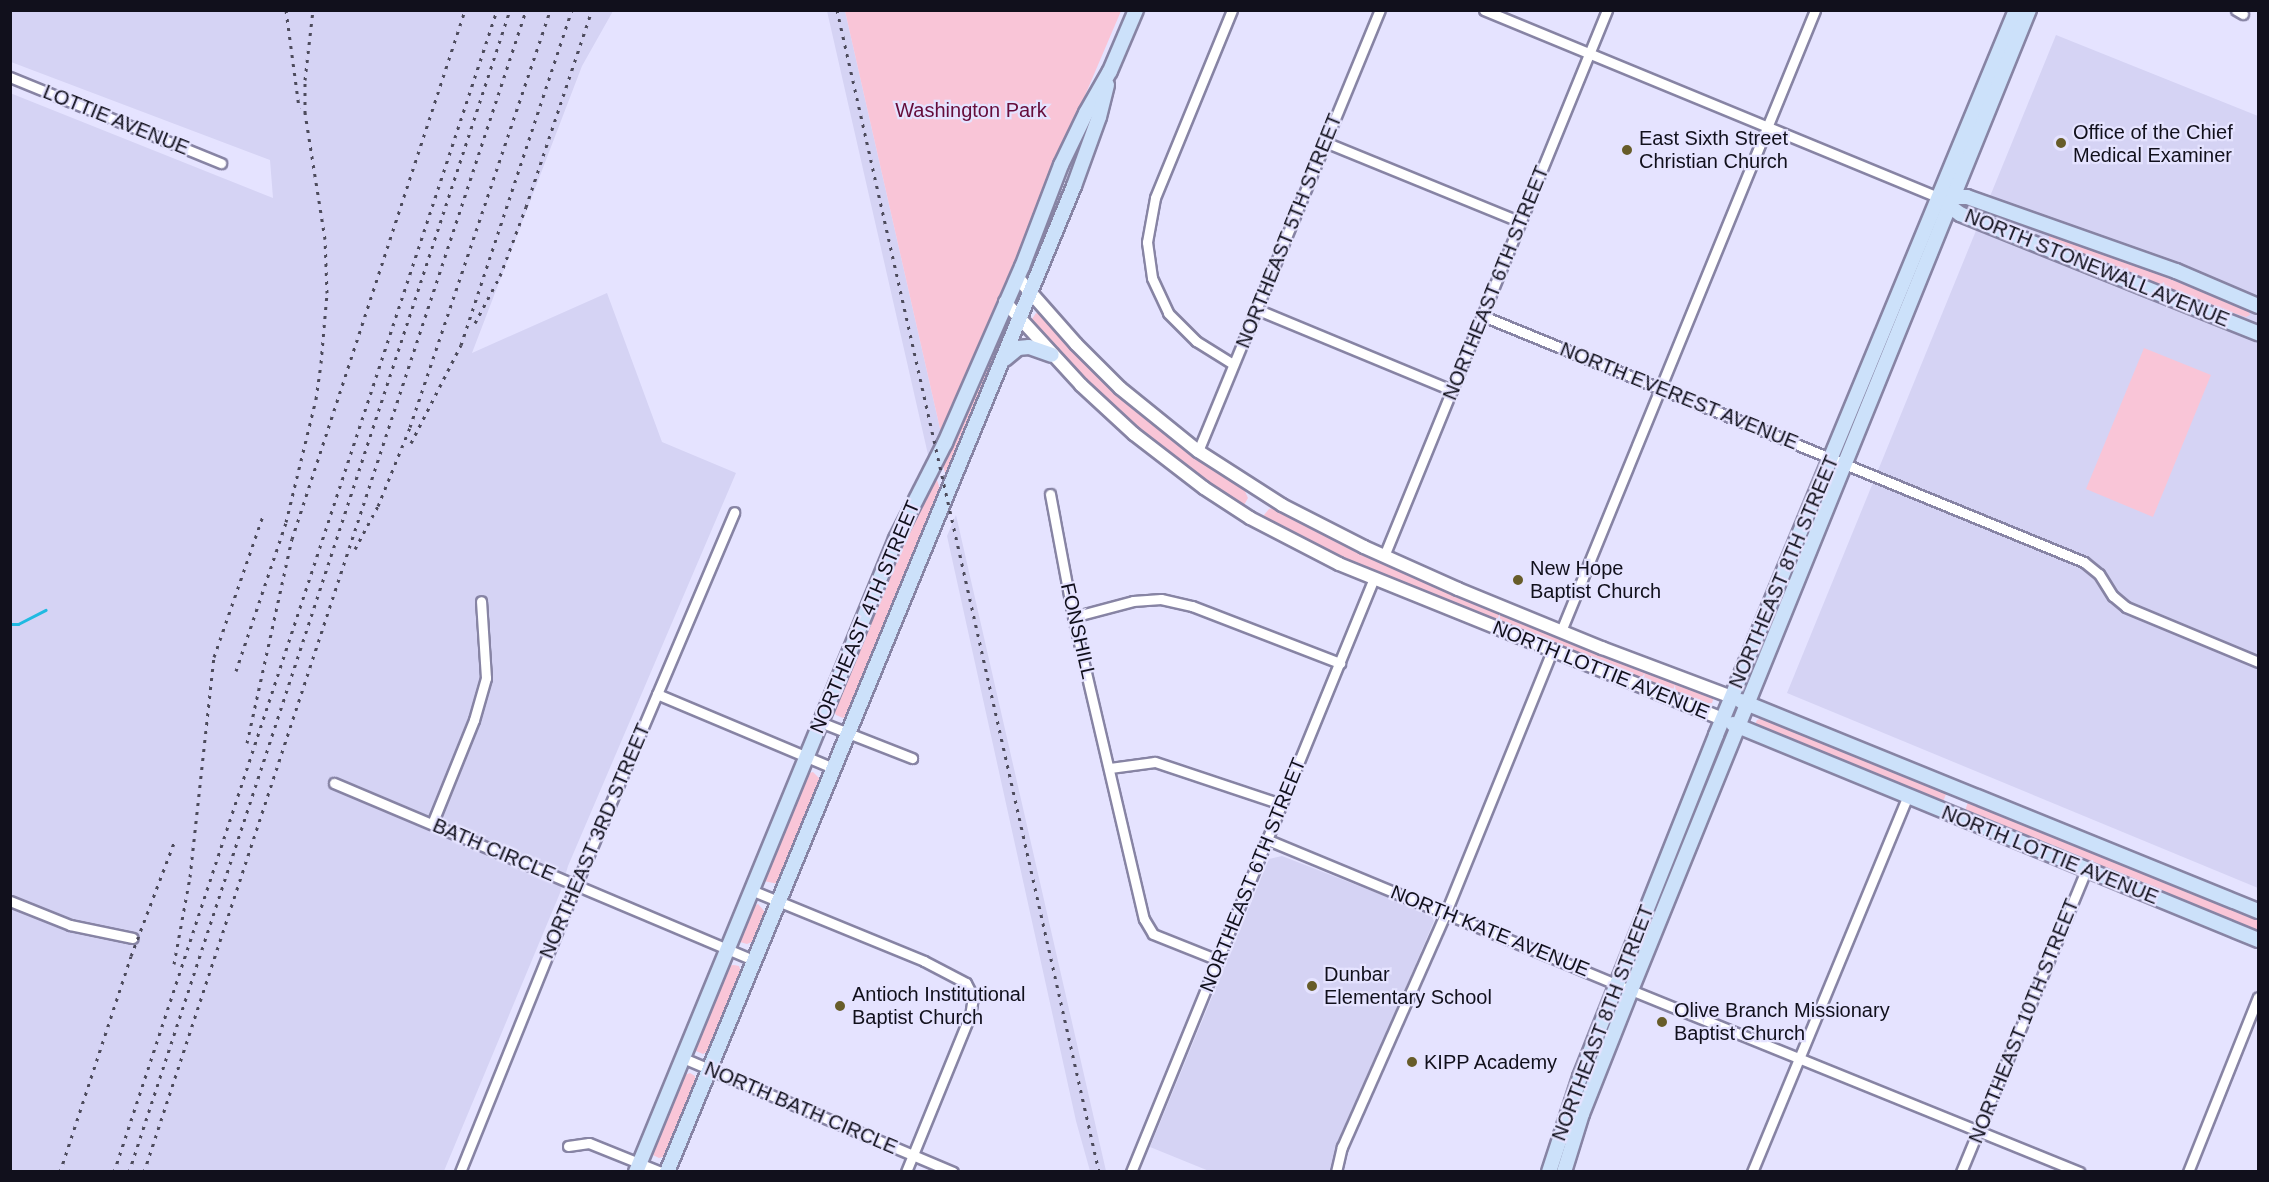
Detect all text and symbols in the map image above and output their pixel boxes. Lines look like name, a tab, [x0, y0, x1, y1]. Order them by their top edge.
street label: LOTTIE AVENUE	[39, 80, 193, 160]
park label: Washington Park	[895, 98, 1047, 122]
street label: NORTHEAST 5TH STREET	[1231, 110, 1347, 352]
place label: Office of the Chief Medical Examiner	[2073, 120, 2233, 167]
place label: East Sixth Street Christian Church	[1639, 126, 1788, 173]
marker: Office of the Chief Medical Examiner	[2054, 136, 2068, 150]
marker: East Sixth Street Christian Church	[1620, 143, 1634, 157]
street label: NORTHEAST 6TH STREET	[1438, 162, 1554, 404]
street label: NORTH STONEWALL AVENUE	[1960, 204, 2234, 332]
street label: NORTH EVEREST AVENUE	[1556, 337, 1802, 455]
street label: NORTHEAST 8TH STREET	[1724, 452, 1844, 692]
street label: NORTHEAST 4TH STREET	[805, 497, 925, 737]
place label: New Hope Baptist Church	[1530, 556, 1661, 603]
marker: New Hope Baptist Church	[1511, 573, 1525, 587]
street label: FONSHILL	[1055, 581, 1101, 681]
street label: NORTH LOTTIE AVENUE	[1489, 615, 1713, 725]
street label: NORTHEAST 3RD STREET	[535, 720, 655, 962]
street label: NORTHEAST 6TH STREET	[1195, 754, 1311, 996]
street label: NORTH LOTTIE AVENUE	[1938, 800, 2162, 910]
street label: BATH CIRCLE	[429, 813, 559, 887]
street label: NORTH KATE AVENUE	[1387, 880, 1593, 982]
street label: NORTHEAST 10TH STREET	[1964, 895, 2084, 1147]
street label: NORTHEAST 8TH STREET	[1547, 902, 1659, 1144]
place label: Dunbar Elementary School	[1324, 963, 1492, 1010]
marker: Dunbar Elementary School	[1305, 979, 1319, 993]
place label: Antioch Institutional Baptist Church	[852, 982, 1025, 1029]
marker: Antioch Institutional Baptist Church	[833, 999, 847, 1013]
place label: Olive Branch Missionary Baptist Church	[1674, 999, 1890, 1046]
marker: Olive Branch Missionary Baptist Church	[1655, 1015, 1669, 1029]
place label: KIPP Academy	[1424, 1050, 1559, 1074]
marker: KIPP Academy	[1405, 1055, 1419, 1069]
street label: NORTH BATH CIRCLE	[701, 1057, 901, 1159]

